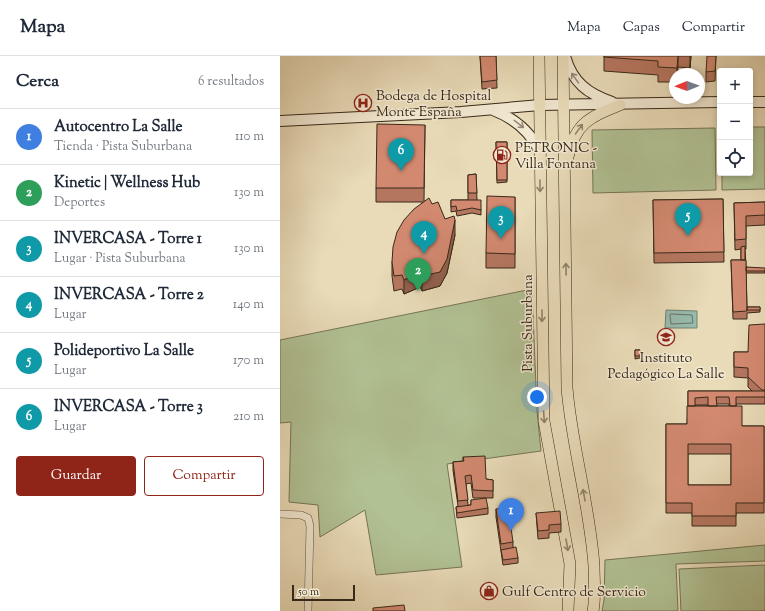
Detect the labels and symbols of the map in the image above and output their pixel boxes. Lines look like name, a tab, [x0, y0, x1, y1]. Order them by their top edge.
north arrow	[669, 68, 705, 104]
one-way arrow	[571, 73, 579, 84]
place label: Bodega de Hospital Monte España	[376, 87, 491, 123]
hospital icon: Bodega de Hospital Monte España	[353, 93, 373, 113]
one-way arrow	[514, 120, 525, 128]
one-way arrow	[575, 124, 583, 135]
pin: 6	[388, 138, 414, 171]
place label: PETRONIC - Villa Fontana	[515, 139, 598, 175]
fuel station icon: PETRONIC - Villa Fontana	[492, 145, 512, 165]
one-way arrow	[536, 179, 544, 192]
pin: 5	[675, 203, 701, 236]
pin: 3	[488, 206, 514, 239]
pin: 4	[411, 221, 437, 254]
pin: 2	[405, 258, 431, 291]
one-way arrow	[562, 263, 570, 276]
street label: Pista Suburbana	[519, 274, 539, 372]
one-way arrow	[538, 309, 546, 322]
school or university icon: Instituto Pedagógico La Salle	[656, 327, 676, 347]
place label: Instituto Pedagógico La Salle	[608, 349, 724, 385]
your location	[527, 387, 547, 407]
one-way arrow	[540, 410, 547, 423]
one-way arrow	[580, 489, 588, 502]
pin: 1	[498, 498, 524, 531]
one-way arrow	[563, 538, 571, 551]
shop icon: Gulf Centro de Servicio	[479, 581, 499, 601]
scale bar	[292, 583, 355, 602]
place label: Gulf Centro de Servicio	[502, 583, 646, 603]

